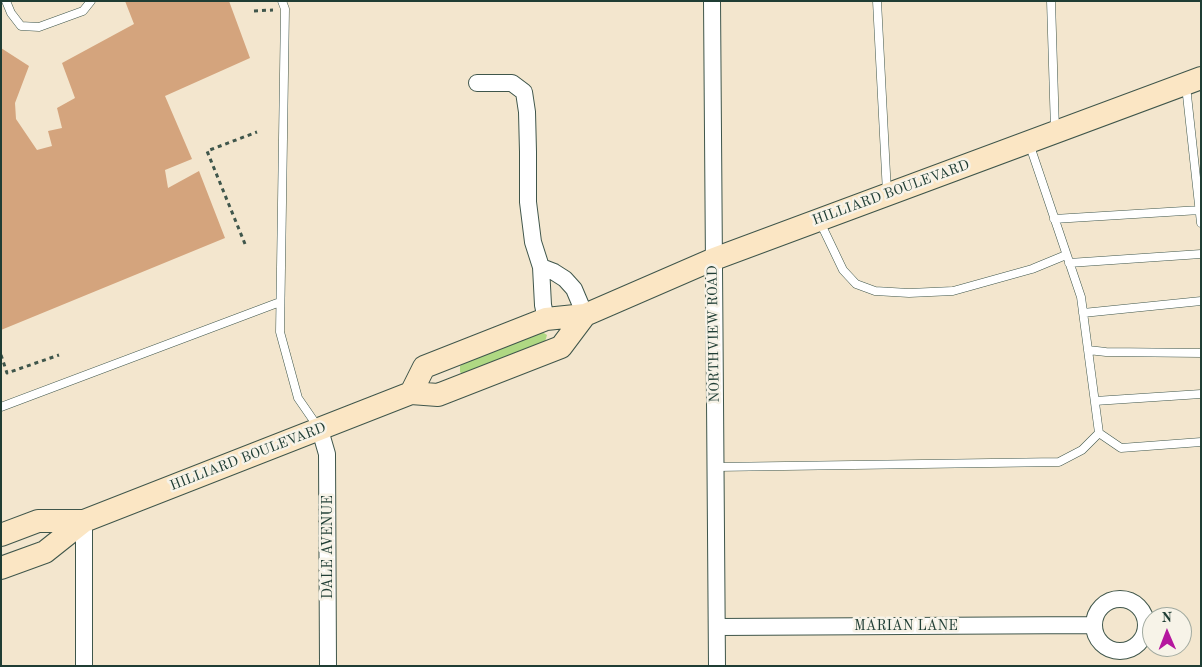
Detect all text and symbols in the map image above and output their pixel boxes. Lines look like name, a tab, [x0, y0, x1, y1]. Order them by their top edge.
street label: HILLIARD BOULEVARD	[810, 157, 972, 229]
street label: NORTHVIEW ROAD	[704, 265, 724, 403]
street label: HILLIARD BOULEVARD	[168, 419, 328, 495]
street label: DALE AVENUE	[320, 495, 336, 599]
north arrow	[1142, 607, 1192, 657]
text: N	[1161, 611, 1172, 625]
street label: MARIAN LANE	[854, 618, 958, 634]

